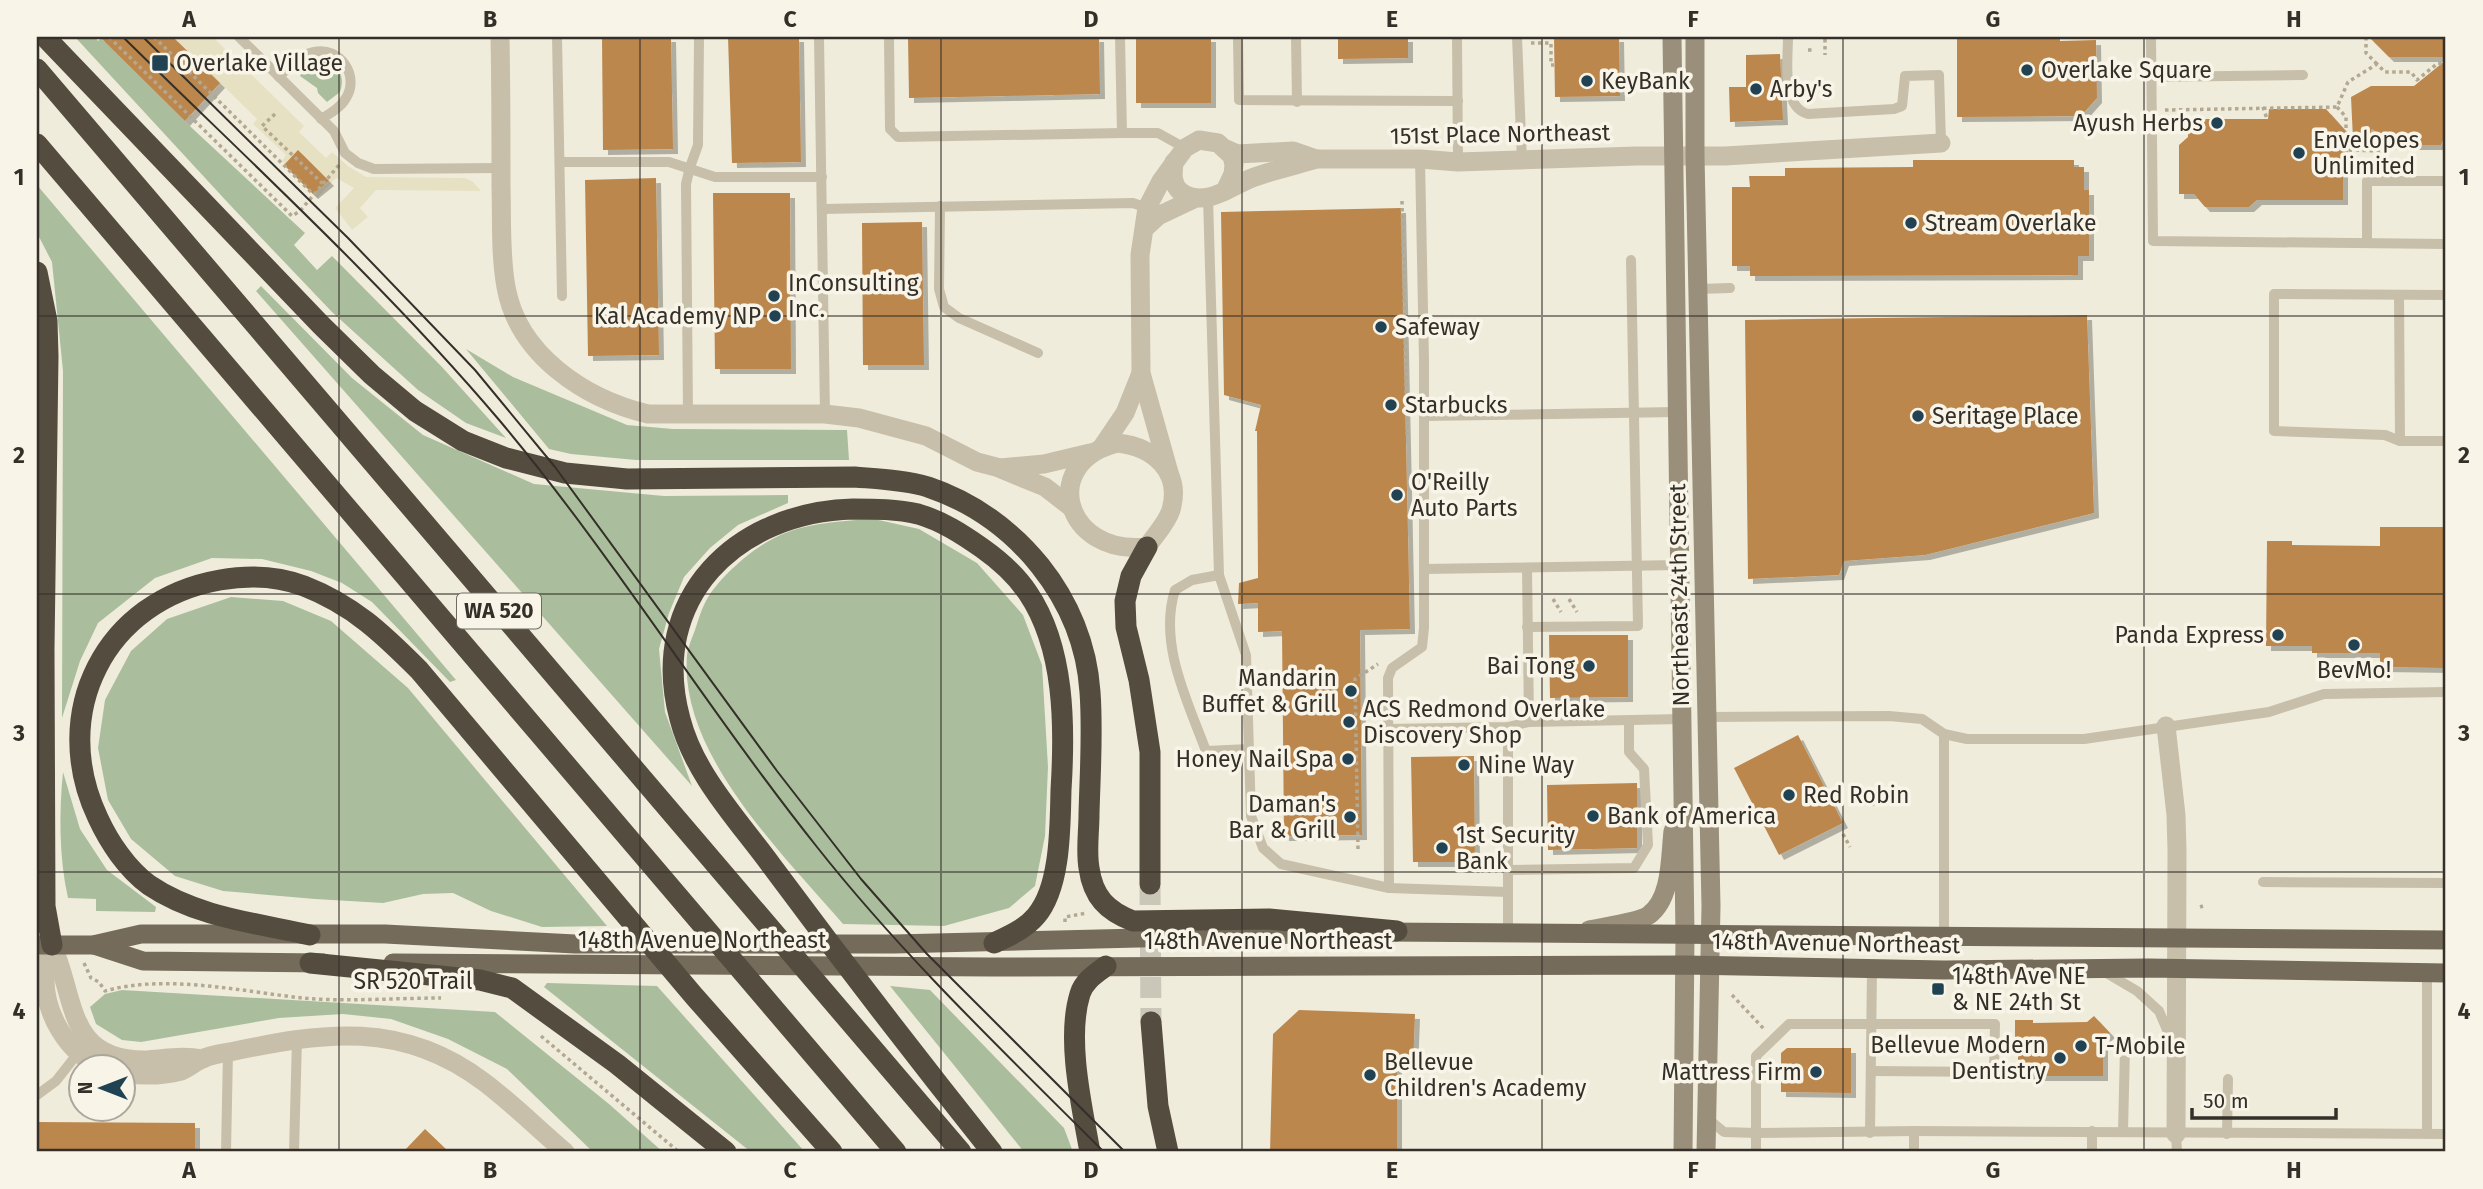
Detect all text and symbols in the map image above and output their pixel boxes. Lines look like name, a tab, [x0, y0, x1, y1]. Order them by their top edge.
text: A	[181, 5, 196, 33]
text: B	[483, 5, 497, 33]
text: C	[783, 5, 797, 33]
text: D	[1084, 5, 1099, 33]
text: E	[1386, 5, 1398, 33]
text: F	[1687, 5, 1699, 33]
text: G	[1986, 5, 2000, 33]
text: H	[2286, 5, 2302, 33]
place label: Overlake Village	[176, 49, 343, 77]
marker: Overlake Village	[150, 53, 170, 73]
place label: Overlake Square	[2041, 56, 2212, 84]
marker: Overlake Square	[2019, 62, 2035, 78]
place label: KeyBank	[1601, 67, 1690, 95]
marker: KeyBank	[1579, 73, 1595, 89]
place label: Arby's	[1770, 75, 1833, 103]
marker: Arby's	[1748, 81, 1764, 97]
place label: Ayush Herbs	[2073, 109, 2203, 137]
marker: Ayush Herbs	[2209, 115, 2225, 131]
street label: 151st Place Northeast	[1390, 118, 1611, 150]
place label: Envelopes Unlimited	[2313, 126, 2419, 180]
marker: Envelopes Unlimited	[2291, 145, 2307, 161]
text: 1	[14, 163, 24, 191]
text: 1	[2459, 163, 2469, 191]
place label: Stream Overlake	[1925, 209, 2096, 237]
marker: Stream Overlake	[1903, 215, 1919, 231]
place label: InConsulting Inc.	[788, 269, 919, 323]
marker: InConsulting Inc.	[766, 288, 782, 304]
place label: Kal Academy NP	[594, 302, 761, 330]
marker: Kal Academy NP	[767, 308, 783, 324]
place label: Safeway	[1395, 313, 1480, 341]
marker: Safeway	[1373, 319, 1389, 335]
place label: Starbucks	[1405, 391, 1508, 419]
marker: Starbucks	[1383, 397, 1399, 413]
place label: Seritage Place	[1932, 402, 2078, 430]
marker: Seritage Place	[1910, 408, 1926, 424]
text: 2	[13, 441, 25, 469]
text: 2	[2458, 441, 2470, 469]
place label: O'Reilly Auto Parts	[1411, 468, 1518, 522]
street label: Northeast 24th Street	[1663, 483, 1695, 707]
marker: O'Reilly Auto Parts	[1389, 487, 1405, 503]
road number: WA 520	[457, 594, 541, 628]
place label: Panda Express	[2114, 621, 2264, 649]
marker: Panda Express	[2270, 627, 2286, 643]
marker: BevMo!	[2346, 637, 2362, 653]
place label: Bai Tong	[1486, 652, 1575, 680]
place label: BevMo!	[2317, 656, 2391, 684]
marker: Bai Tong	[1581, 658, 1597, 674]
place label: Mandarin Buffet & Grill	[1201, 664, 1337, 718]
marker: Mandarin Buffet & Grill	[1343, 683, 1359, 699]
place label: ACS Redmond Overlake Discovery Shop	[1363, 695, 1605, 749]
marker: ACS Redmond Overlake Discovery Shop	[1341, 714, 1357, 730]
text: 3	[12, 719, 25, 747]
text: 3	[2457, 719, 2470, 747]
place label: Honey Nail Spa	[1176, 745, 1334, 773]
marker: Honey Nail Spa	[1340, 751, 1356, 767]
place label: Nine Way	[1478, 751, 1575, 779]
marker: Nine Way	[1456, 757, 1472, 773]
place label: Red Robin	[1803, 781, 1910, 809]
marker: Red Robin	[1781, 787, 1797, 803]
place label: Daman's Bar & Grill	[1228, 790, 1336, 844]
place label: Bank of America	[1607, 802, 1776, 830]
marker: Bank of America	[1585, 808, 1601, 824]
marker: Daman's Bar & Grill	[1342, 809, 1358, 825]
place label: 1st Security Bank	[1456, 821, 1576, 875]
marker: 1st Security Bank	[1434, 840, 1450, 856]
street label: 148th Avenue Northeast	[578, 926, 827, 954]
street label: 148th Avenue Northeast	[1144, 927, 1393, 955]
street label: 148th Avenue Northeast	[1711, 927, 1961, 959]
place label: 148th Ave NE & NE 24th St	[1952, 962, 2086, 1016]
street label: SR 520 Trail	[353, 967, 473, 995]
marker: 148th Ave NE & NE 24th St	[1930, 981, 1946, 997]
text: 4	[13, 997, 26, 1025]
text: 4	[2458, 997, 2471, 1025]
place label: Bellevue Modern Dentistry	[1870, 1031, 2047, 1085]
place label: T-Mobile	[2095, 1032, 2186, 1060]
marker: T-Mobile	[2073, 1038, 2089, 1054]
place label: Bellevue Children's Academy	[1384, 1048, 1587, 1102]
marker: Bellevue Modern Dentistry	[2052, 1050, 2068, 1066]
north arrow	[66, 1052, 136, 1122]
place label: Mattress Firm	[1661, 1058, 1802, 1086]
marker: Mattress Firm	[1808, 1064, 1824, 1080]
marker: Bellevue Children's Academy	[1362, 1067, 1378, 1083]
scale bar	[2192, 1077, 2336, 1121]
text: N	[74, 1082, 97, 1094]
text: 50 m	[2203, 1088, 2249, 1114]
text: A	[181, 1156, 196, 1184]
text: B	[483, 1156, 497, 1184]
text: C	[783, 1156, 797, 1184]
text: D	[1084, 1156, 1099, 1184]
text: E	[1386, 1156, 1398, 1184]
text: F	[1687, 1156, 1699, 1184]
text: G	[1986, 1156, 2000, 1184]
text: H	[2286, 1156, 2302, 1184]

